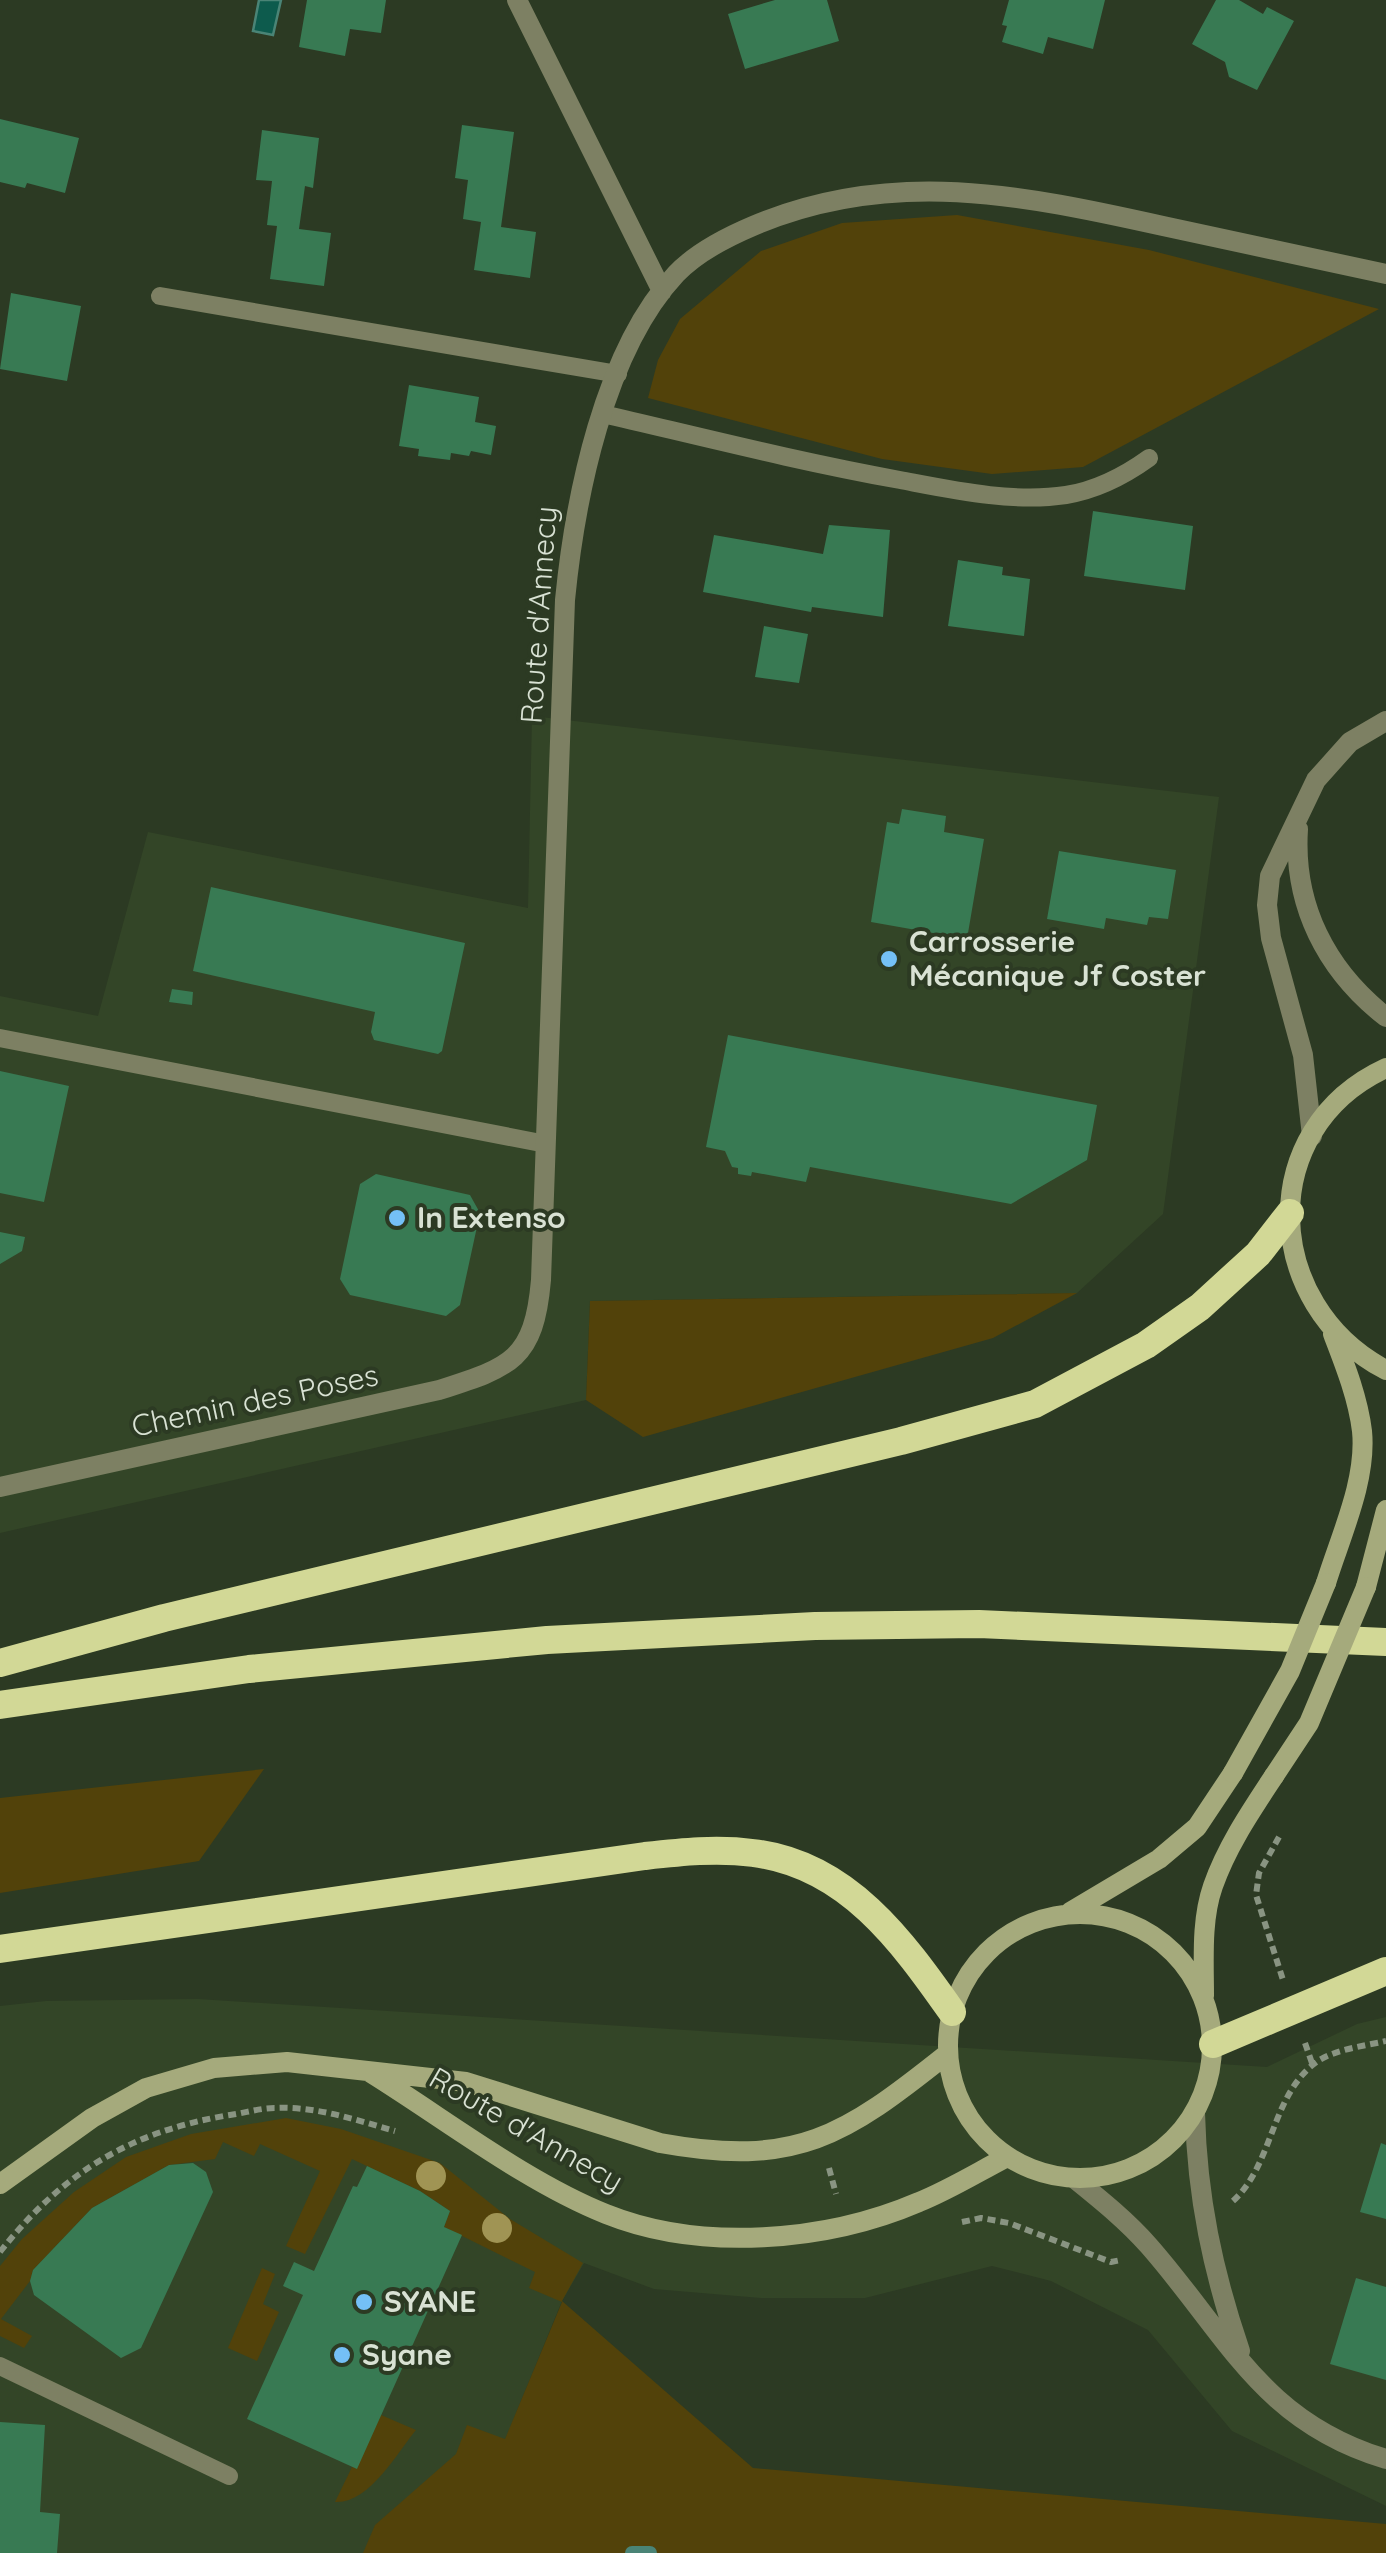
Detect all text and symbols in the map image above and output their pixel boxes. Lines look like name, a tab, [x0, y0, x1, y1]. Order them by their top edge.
street label: Route d'Annecy	[511, 505, 565, 725]
place label: Carrosserie Mécanique Jf Coster	[909, 922, 1206, 994]
marker: Carrosserie Mécanique Jf Coster	[878, 948, 900, 970]
place label: In Extenso	[417, 1198, 566, 1236]
marker: In Extenso	[386, 1207, 408, 1229]
street label: Chemin des Poses	[128, 1355, 382, 1445]
street label: Route d'Annecy	[423, 2058, 630, 2200]
place label: SYANE	[384, 2282, 476, 2320]
marker: SYANE	[353, 2291, 375, 2313]
place label: Syane	[362, 2335, 452, 2373]
marker: Syane	[331, 2344, 353, 2366]

